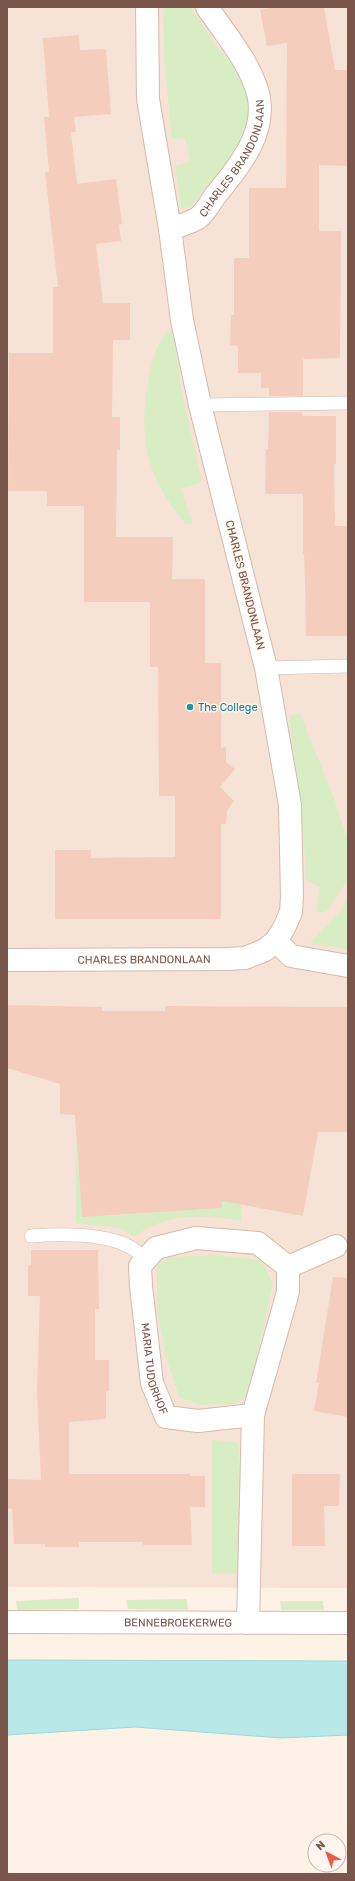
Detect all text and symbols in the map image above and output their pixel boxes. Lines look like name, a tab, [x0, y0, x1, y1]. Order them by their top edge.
street label: CHARLES BRANDONLAAN	[196, 99, 267, 219]
street label: CHARLES BRANDONLAAN	[223, 519, 267, 651]
place label: The College	[198, 701, 258, 714]
marker: The College	[185, 702, 195, 712]
street label: CHARLES BRANDONLAAN	[77, 953, 211, 966]
street label: MARIA TUDORHOF	[139, 1322, 171, 1416]
street label: BENNEBROEKERWEG	[124, 1616, 232, 1629]
north arrow	[307, 1833, 347, 1873]
text: N	[314, 1838, 328, 1853]

